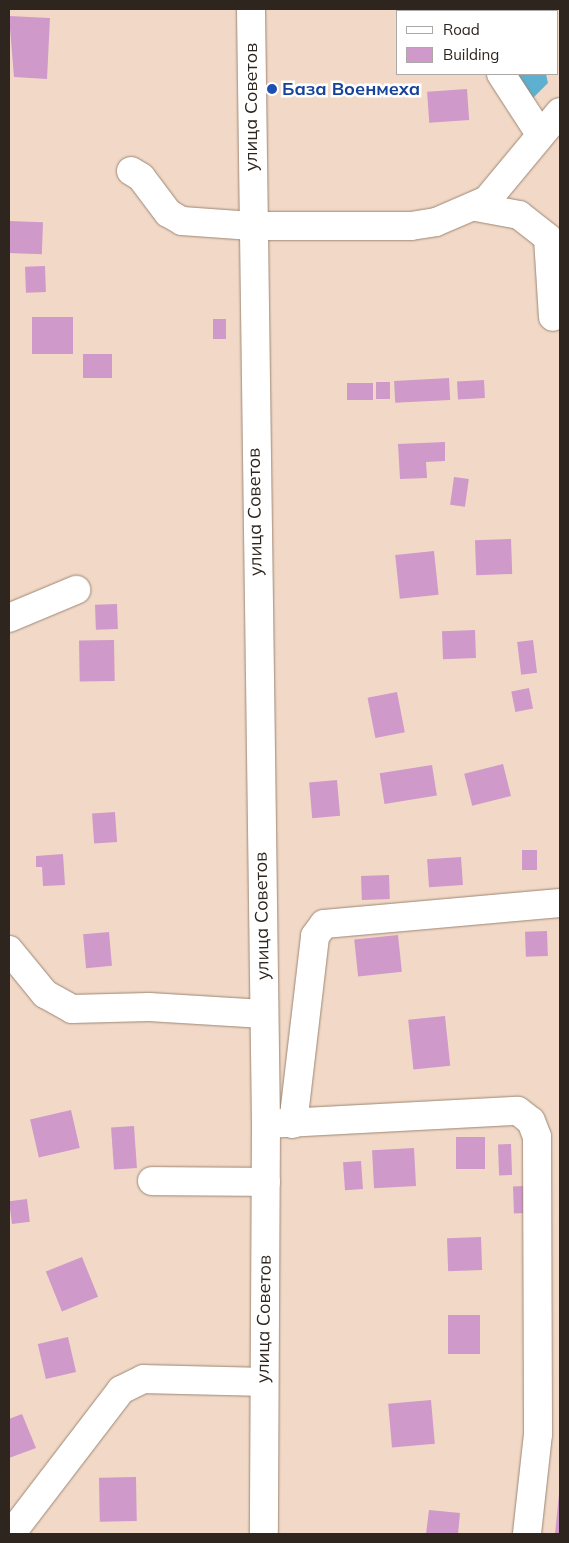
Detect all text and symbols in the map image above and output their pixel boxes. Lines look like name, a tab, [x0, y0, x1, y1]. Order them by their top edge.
legend	[396, 10, 559, 75]
text: Road	[443, 20, 480, 39]
street label: улица Советов	[240, 43, 262, 171]
text: Building	[443, 45, 499, 64]
place label: База Военмеха	[282, 78, 420, 100]
marker: База Военмеха	[266, 83, 278, 95]
street label: улица Советов	[243, 448, 267, 576]
street label: улица Советов	[250, 852, 274, 980]
street label: улица Советов	[252, 1255, 276, 1383]

